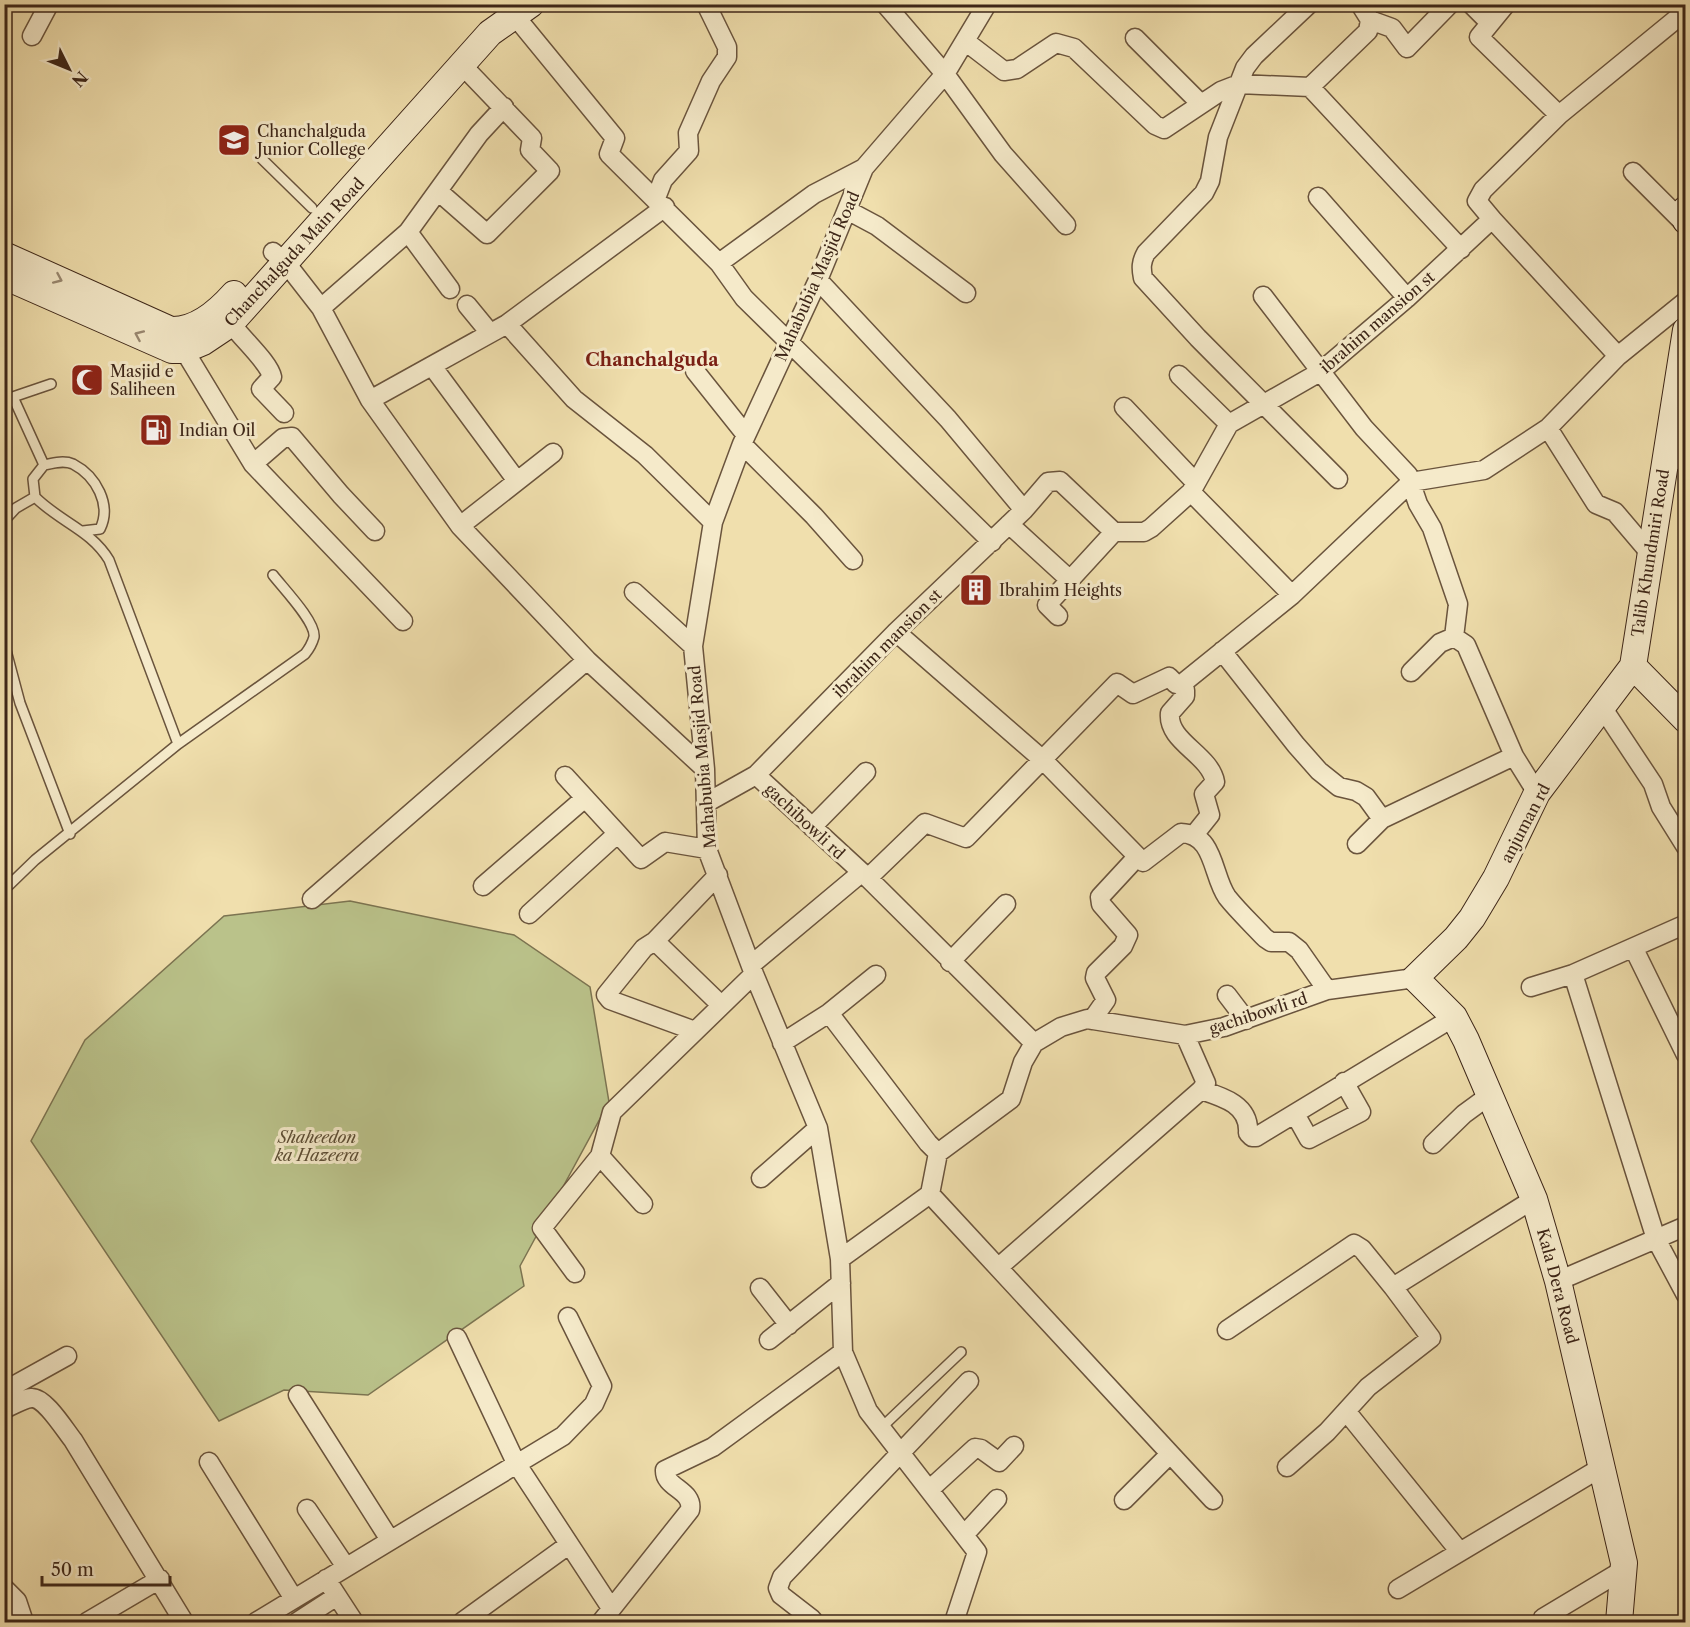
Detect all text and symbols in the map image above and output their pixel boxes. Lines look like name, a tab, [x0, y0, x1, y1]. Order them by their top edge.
north arrow	[39, 39, 99, 99]
text: N	[68, 67, 92, 91]
place label: Chanchalguda Junior College	[254, 121, 366, 159]
school or university icon: Chanchalguda Junior College	[216, 122, 252, 158]
street label: Chanchalguda Main Road	[220, 173, 368, 331]
street label: Mahabubia Masjid Road	[770, 188, 864, 364]
street label: ibrahim mansion st	[1316, 267, 1439, 377]
one-way arrow	[51, 271, 62, 283]
one-way arrow	[135, 331, 146, 343]
district label: Chanchalguda	[585, 349, 719, 371]
place label: Masjid e Saliheen	[110, 361, 176, 399]
mosque icon: Masjid e Saliheen	[69, 362, 105, 398]
fuel station icon: Indian Oil	[138, 412, 174, 448]
place label: Indian Oil	[179, 420, 256, 440]
street label: Talib Khundmiri Road	[1627, 467, 1673, 638]
building icon: Ibrahim Heights	[958, 572, 994, 608]
place label: Ibrahim Heights	[999, 580, 1122, 600]
street label: ibrahim mansion st	[828, 584, 946, 702]
street label: Mahabubia Masjid Road	[684, 664, 720, 849]
street label: gachibowli rd	[761, 779, 849, 863]
street label: anjuman rd	[1496, 780, 1554, 866]
street label: gachibowli rd	[1206, 988, 1310, 1038]
park label: Shaheedon ka Hazeera	[274, 1127, 360, 1165]
street label: Kala Dera Road	[1533, 1226, 1583, 1346]
scale bar	[42, 1549, 170, 1587]
text: 50 m	[51, 1559, 94, 1581]

